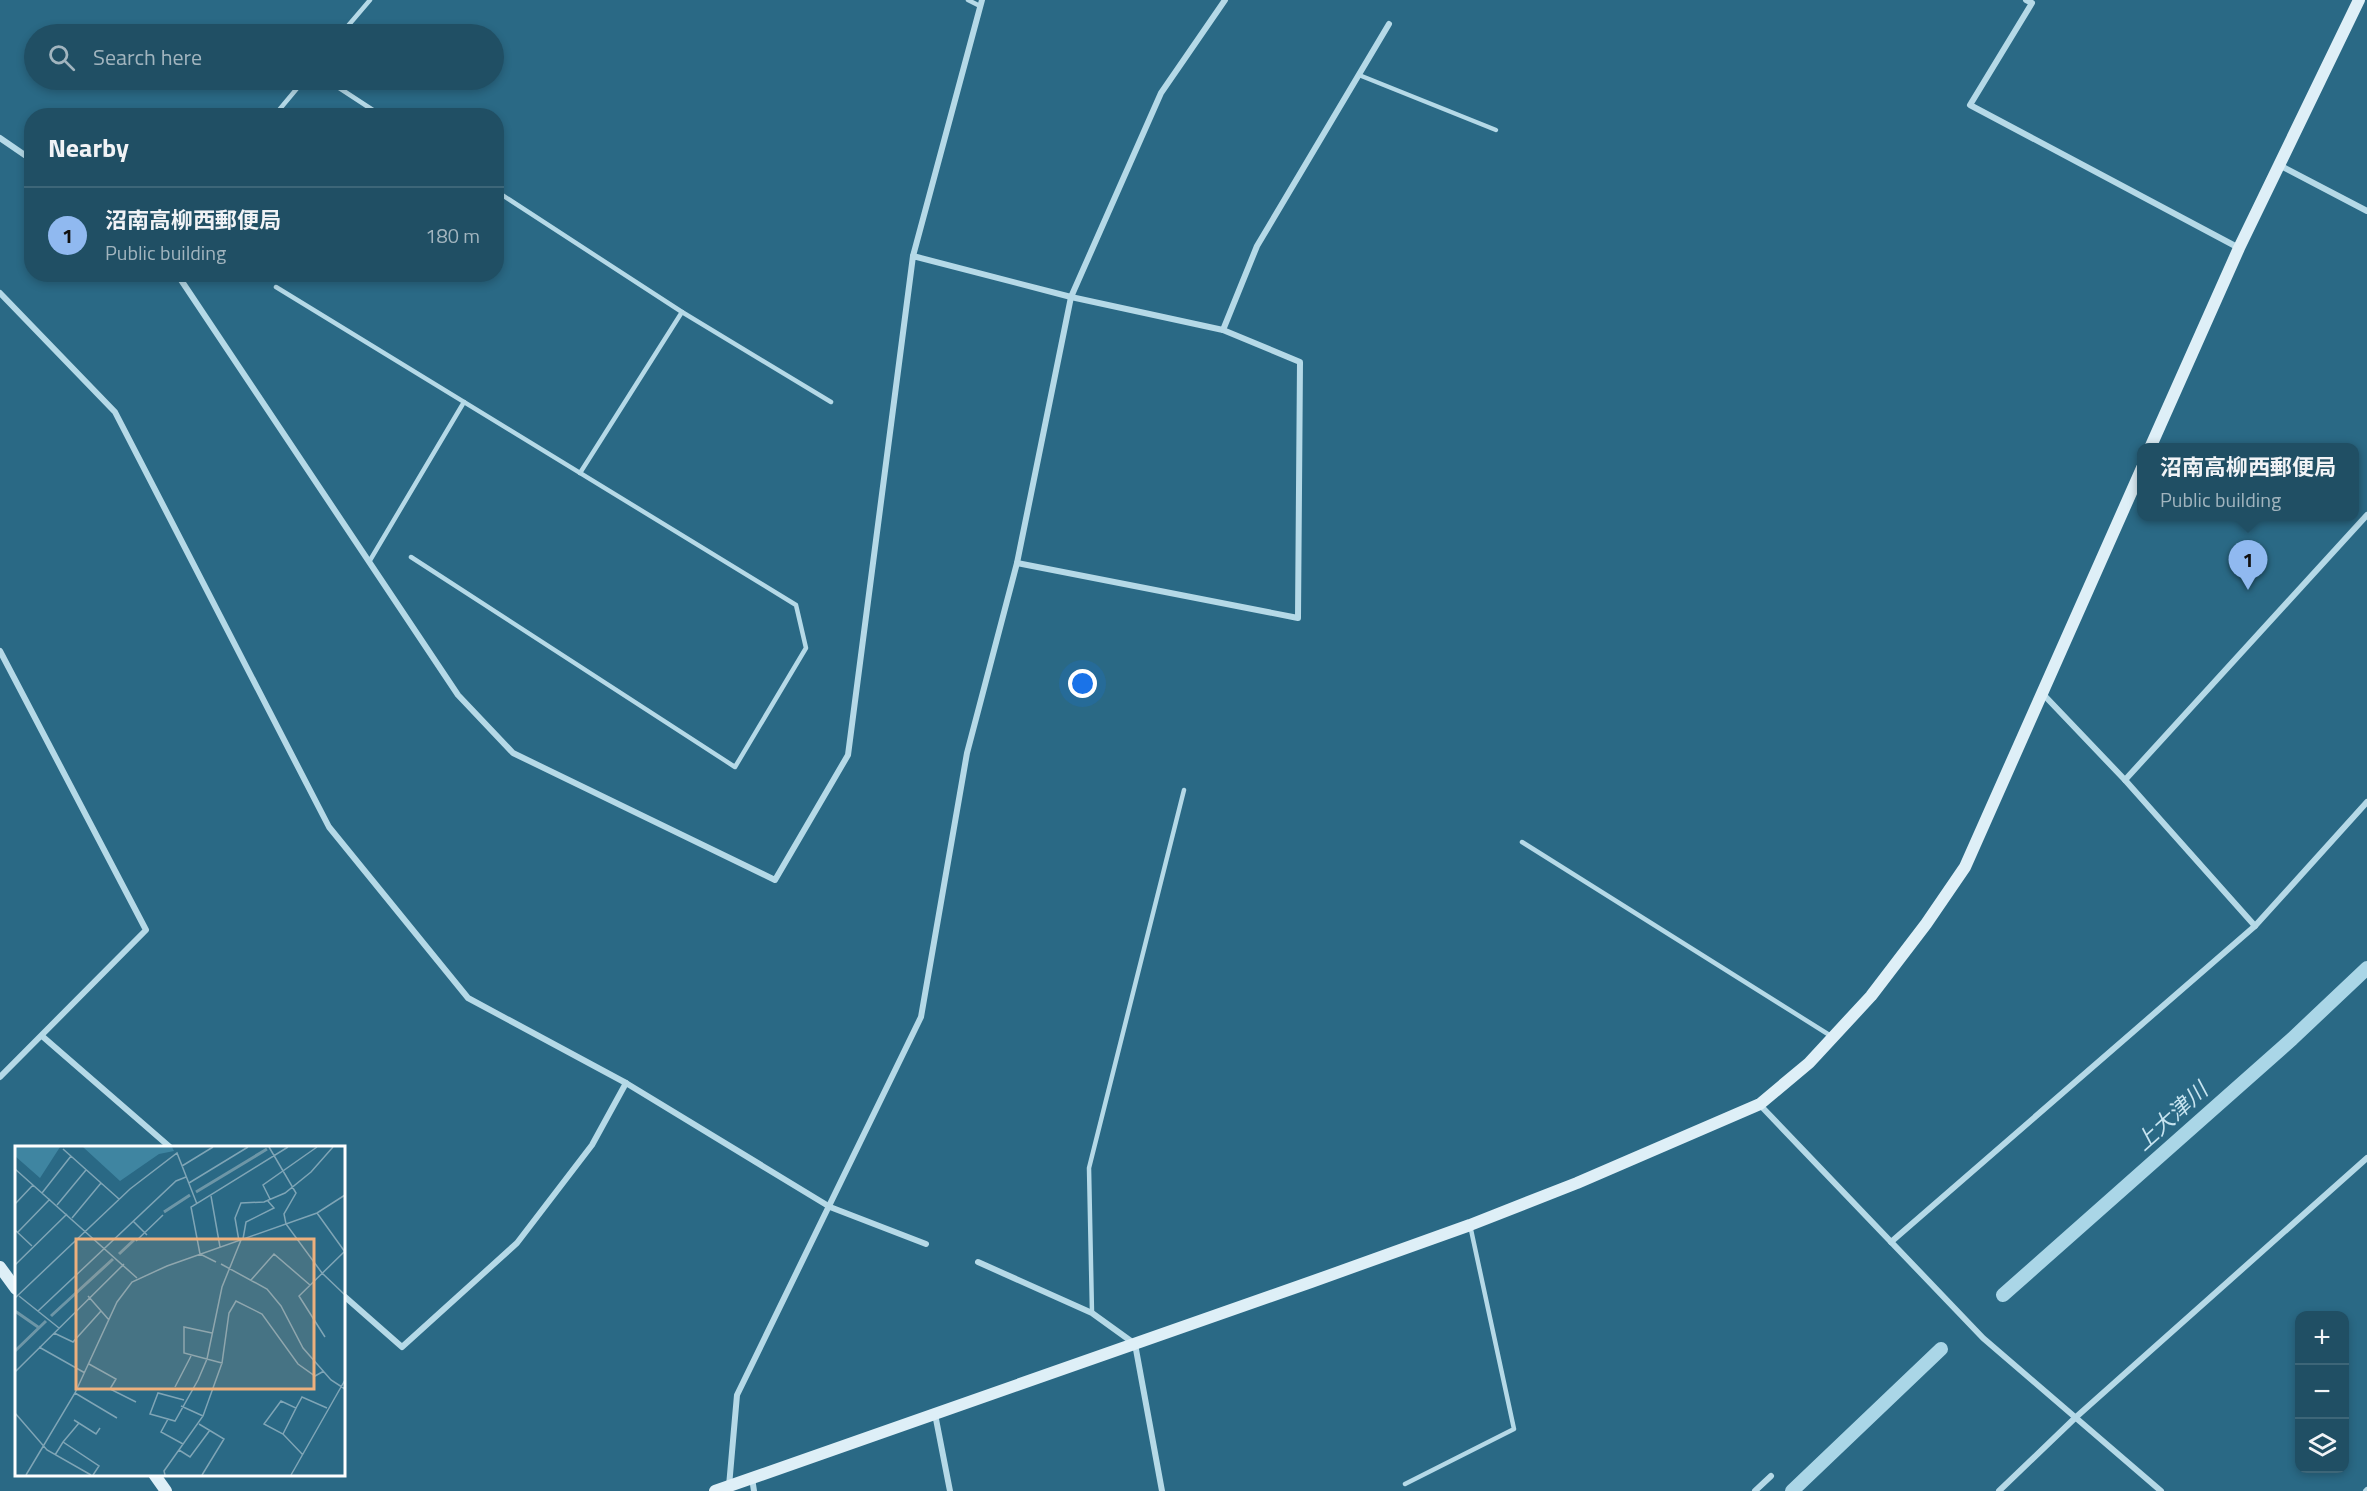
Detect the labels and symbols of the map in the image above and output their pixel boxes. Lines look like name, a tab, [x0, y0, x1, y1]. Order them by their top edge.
pin: 1	[2228, 540, 2268, 590]
your location	[1068, 669, 1097, 698]
water label: 上大津川	[2127, 1073, 2217, 1158]
inset map	[15, 1146, 345, 1476]

